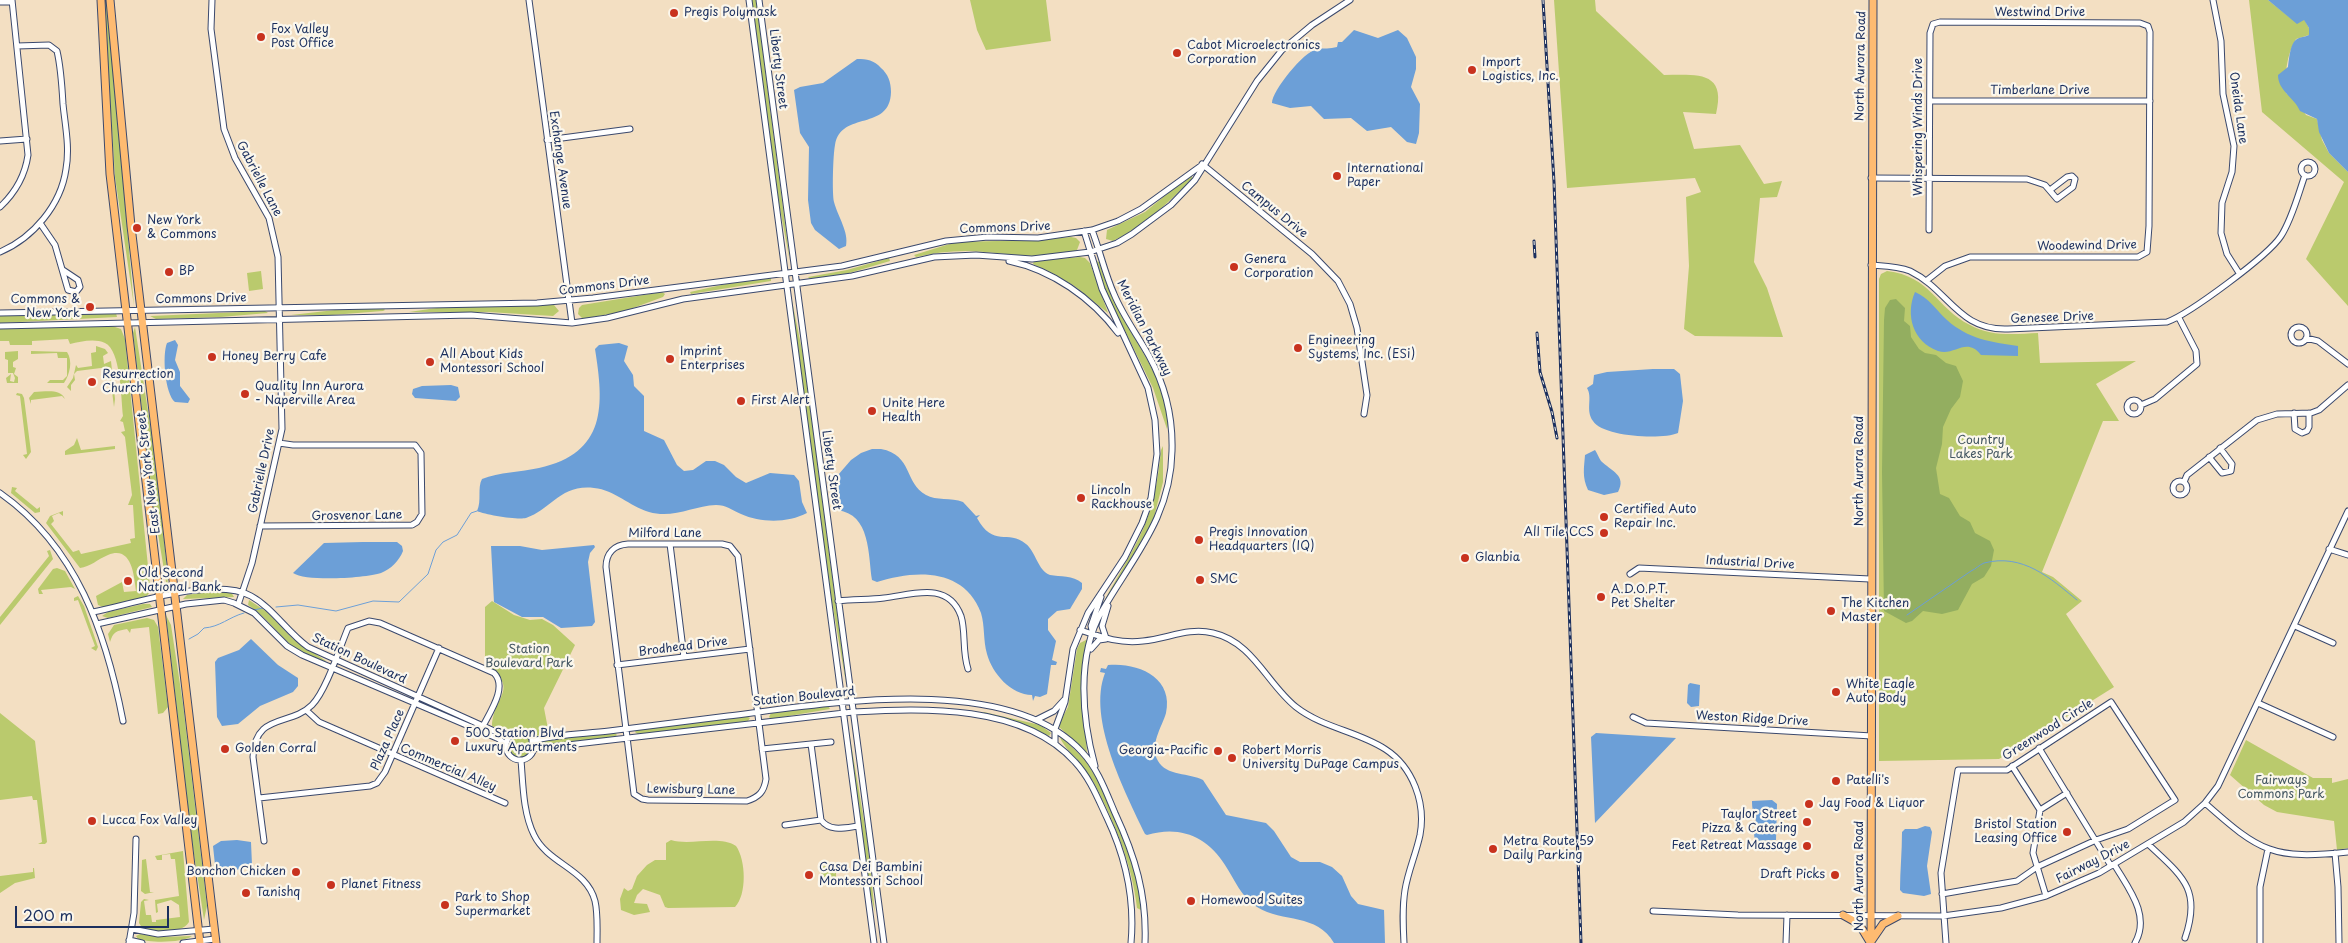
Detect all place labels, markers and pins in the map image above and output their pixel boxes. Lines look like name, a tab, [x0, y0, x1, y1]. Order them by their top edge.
place label: Pregis Polymask	[684, 6, 777, 20]
marker: Pregis Polymask	[668, 7, 680, 19]
place label: Fox Valley Post Office	[271, 23, 334, 51]
marker: Fox Valley Post Office	[255, 31, 267, 43]
place label: Cabot Microelectronics Corporation	[1187, 39, 1320, 67]
marker: Cabot Microelectronics Corporation	[1171, 47, 1183, 59]
place label: Import Logistics, Inc.	[1482, 56, 1559, 84]
marker: Import Logistics, Inc.	[1466, 64, 1478, 76]
place label: International Paper	[1347, 162, 1423, 190]
marker: International Paper	[1331, 170, 1343, 182]
place label: New York & Commons	[147, 214, 216, 242]
marker: New York & Commons	[131, 222, 143, 234]
place label: Genera Corporation	[1244, 253, 1313, 281]
marker: Genera Corporation	[1228, 261, 1240, 273]
place label: BP	[179, 265, 194, 279]
marker: BP	[163, 266, 175, 278]
place label: Commons & New York	[11, 293, 80, 321]
marker: Commons & New York	[84, 301, 96, 313]
place label: Engineering Systems, Inc. (ESi)	[1308, 334, 1415, 362]
marker: Engineering Systems, Inc. (ESi)	[1292, 342, 1304, 354]
place label: Imprint Enterprises	[680, 345, 745, 373]
place label: All About Kids Montessori School	[440, 348, 544, 376]
place label: Honey Berry Cafe	[222, 350, 327, 364]
marker: Honey Berry Cafe	[206, 351, 218, 363]
marker: Imprint Enterprises	[664, 353, 676, 365]
marker: All About Kids Montessori School	[424, 356, 436, 368]
place label: Resurrection Church	[102, 368, 174, 396]
marker: Resurrection Church	[86, 376, 98, 388]
place label: Quality Inn Aurora - Naperville Area	[255, 380, 364, 408]
marker: Quality Inn Aurora - Naperville Area	[239, 388, 251, 400]
place label: First Alert	[751, 394, 810, 408]
marker: First Alert	[735, 395, 747, 407]
place label: Unite Here Health	[882, 397, 945, 425]
marker: Unite Here Health	[866, 405, 878, 417]
place label: Lincoln Rackhouse	[1091, 484, 1152, 512]
marker: Lincoln Rackhouse	[1075, 492, 1087, 504]
place label: Certified Auto Repair Inc.	[1614, 503, 1696, 531]
marker: Certified Auto Repair Inc.	[1598, 511, 1610, 523]
place label: Pregis Innovation Headquarters (IQ)	[1209, 526, 1315, 554]
place label: All Tile CCS	[1524, 526, 1594, 540]
marker: All Tile CCS	[1598, 527, 1610, 539]
marker: Pregis Innovation Headquarters (IQ)	[1193, 534, 1205, 546]
place label: Glanbia	[1475, 551, 1520, 565]
marker: Glanbia	[1459, 552, 1471, 564]
place label: Old Second National Bank	[138, 567, 221, 595]
place label: SMC	[1210, 573, 1238, 587]
marker: SMC	[1194, 574, 1206, 586]
marker: Old Second National Bank	[122, 575, 134, 587]
place label: A.D.O.P.T. Pet Shelter	[1611, 583, 1675, 611]
marker: A.D.O.P.T. Pet Shelter	[1595, 591, 1607, 603]
place label: The Kitchen Master	[1841, 597, 1909, 625]
marker: The Kitchen Master	[1825, 605, 1837, 617]
place label: White Eagle Auto Body	[1846, 678, 1915, 706]
marker: White Eagle Auto Body	[1830, 686, 1842, 698]
place label: 500 Station Blvd Luxury Apartments	[465, 727, 577, 755]
marker: 500 Station Blvd Luxury Apartments	[449, 735, 461, 747]
place label: Golden Corral	[235, 742, 316, 756]
marker: Golden Corral	[219, 743, 231, 755]
place label: Georgia-Pacific	[1119, 744, 1208, 758]
place label: Robert Morris University DuPage Campus	[1242, 744, 1399, 772]
marker: Georgia-Pacific	[1212, 745, 1224, 757]
marker: Robert Morris University DuPage Campus	[1226, 752, 1238, 764]
place label: Patelli's	[1846, 774, 1889, 788]
marker: Patelli's	[1830, 775, 1842, 787]
place label: Jay Food & Liquor	[1819, 797, 1925, 811]
marker: Jay Food & Liquor	[1803, 798, 1815, 810]
place label: Taylor Street Pizza & Catering	[1701, 808, 1797, 836]
place label: Lucca Fox Valley	[102, 814, 197, 828]
marker: Lucca Fox Valley	[86, 815, 98, 827]
marker: Taylor Street Pizza & Catering	[1801, 816, 1813, 828]
place label: Bristol Station Leasing Office	[1974, 818, 2057, 846]
marker: Bristol Station Leasing Office	[2061, 826, 2073, 838]
place label: Metra Route 59 Daily Parking	[1503, 835, 1594, 863]
place label: Feet Retreat Massage	[1672, 839, 1797, 853]
marker: Feet Retreat Massage	[1801, 840, 1813, 852]
marker: Metra Route 59 Daily Parking	[1487, 843, 1499, 855]
place label: Casa Dei Bambini Montessori School	[819, 861, 923, 889]
place label: Bonchon Chicken	[186, 865, 286, 879]
marker: Bonchon Chicken	[290, 866, 302, 878]
place label: Draft Picks	[1760, 868, 1825, 882]
marker: Casa Dei Bambini Montessori School	[803, 869, 815, 881]
marker: Draft Picks	[1829, 869, 1841, 881]
place label: Planet Fitness	[341, 878, 421, 892]
marker: Planet Fitness	[325, 879, 337, 891]
place label: Tanishq	[256, 886, 300, 900]
marker: Tanishq	[240, 887, 252, 899]
place label: Park to Shop Supermarket	[455, 891, 530, 919]
place label: Homewood Suites	[1201, 894, 1303, 908]
marker: Homewood Suites	[1185, 895, 1197, 907]
marker: Park to Shop Supermarket	[439, 899, 451, 911]

